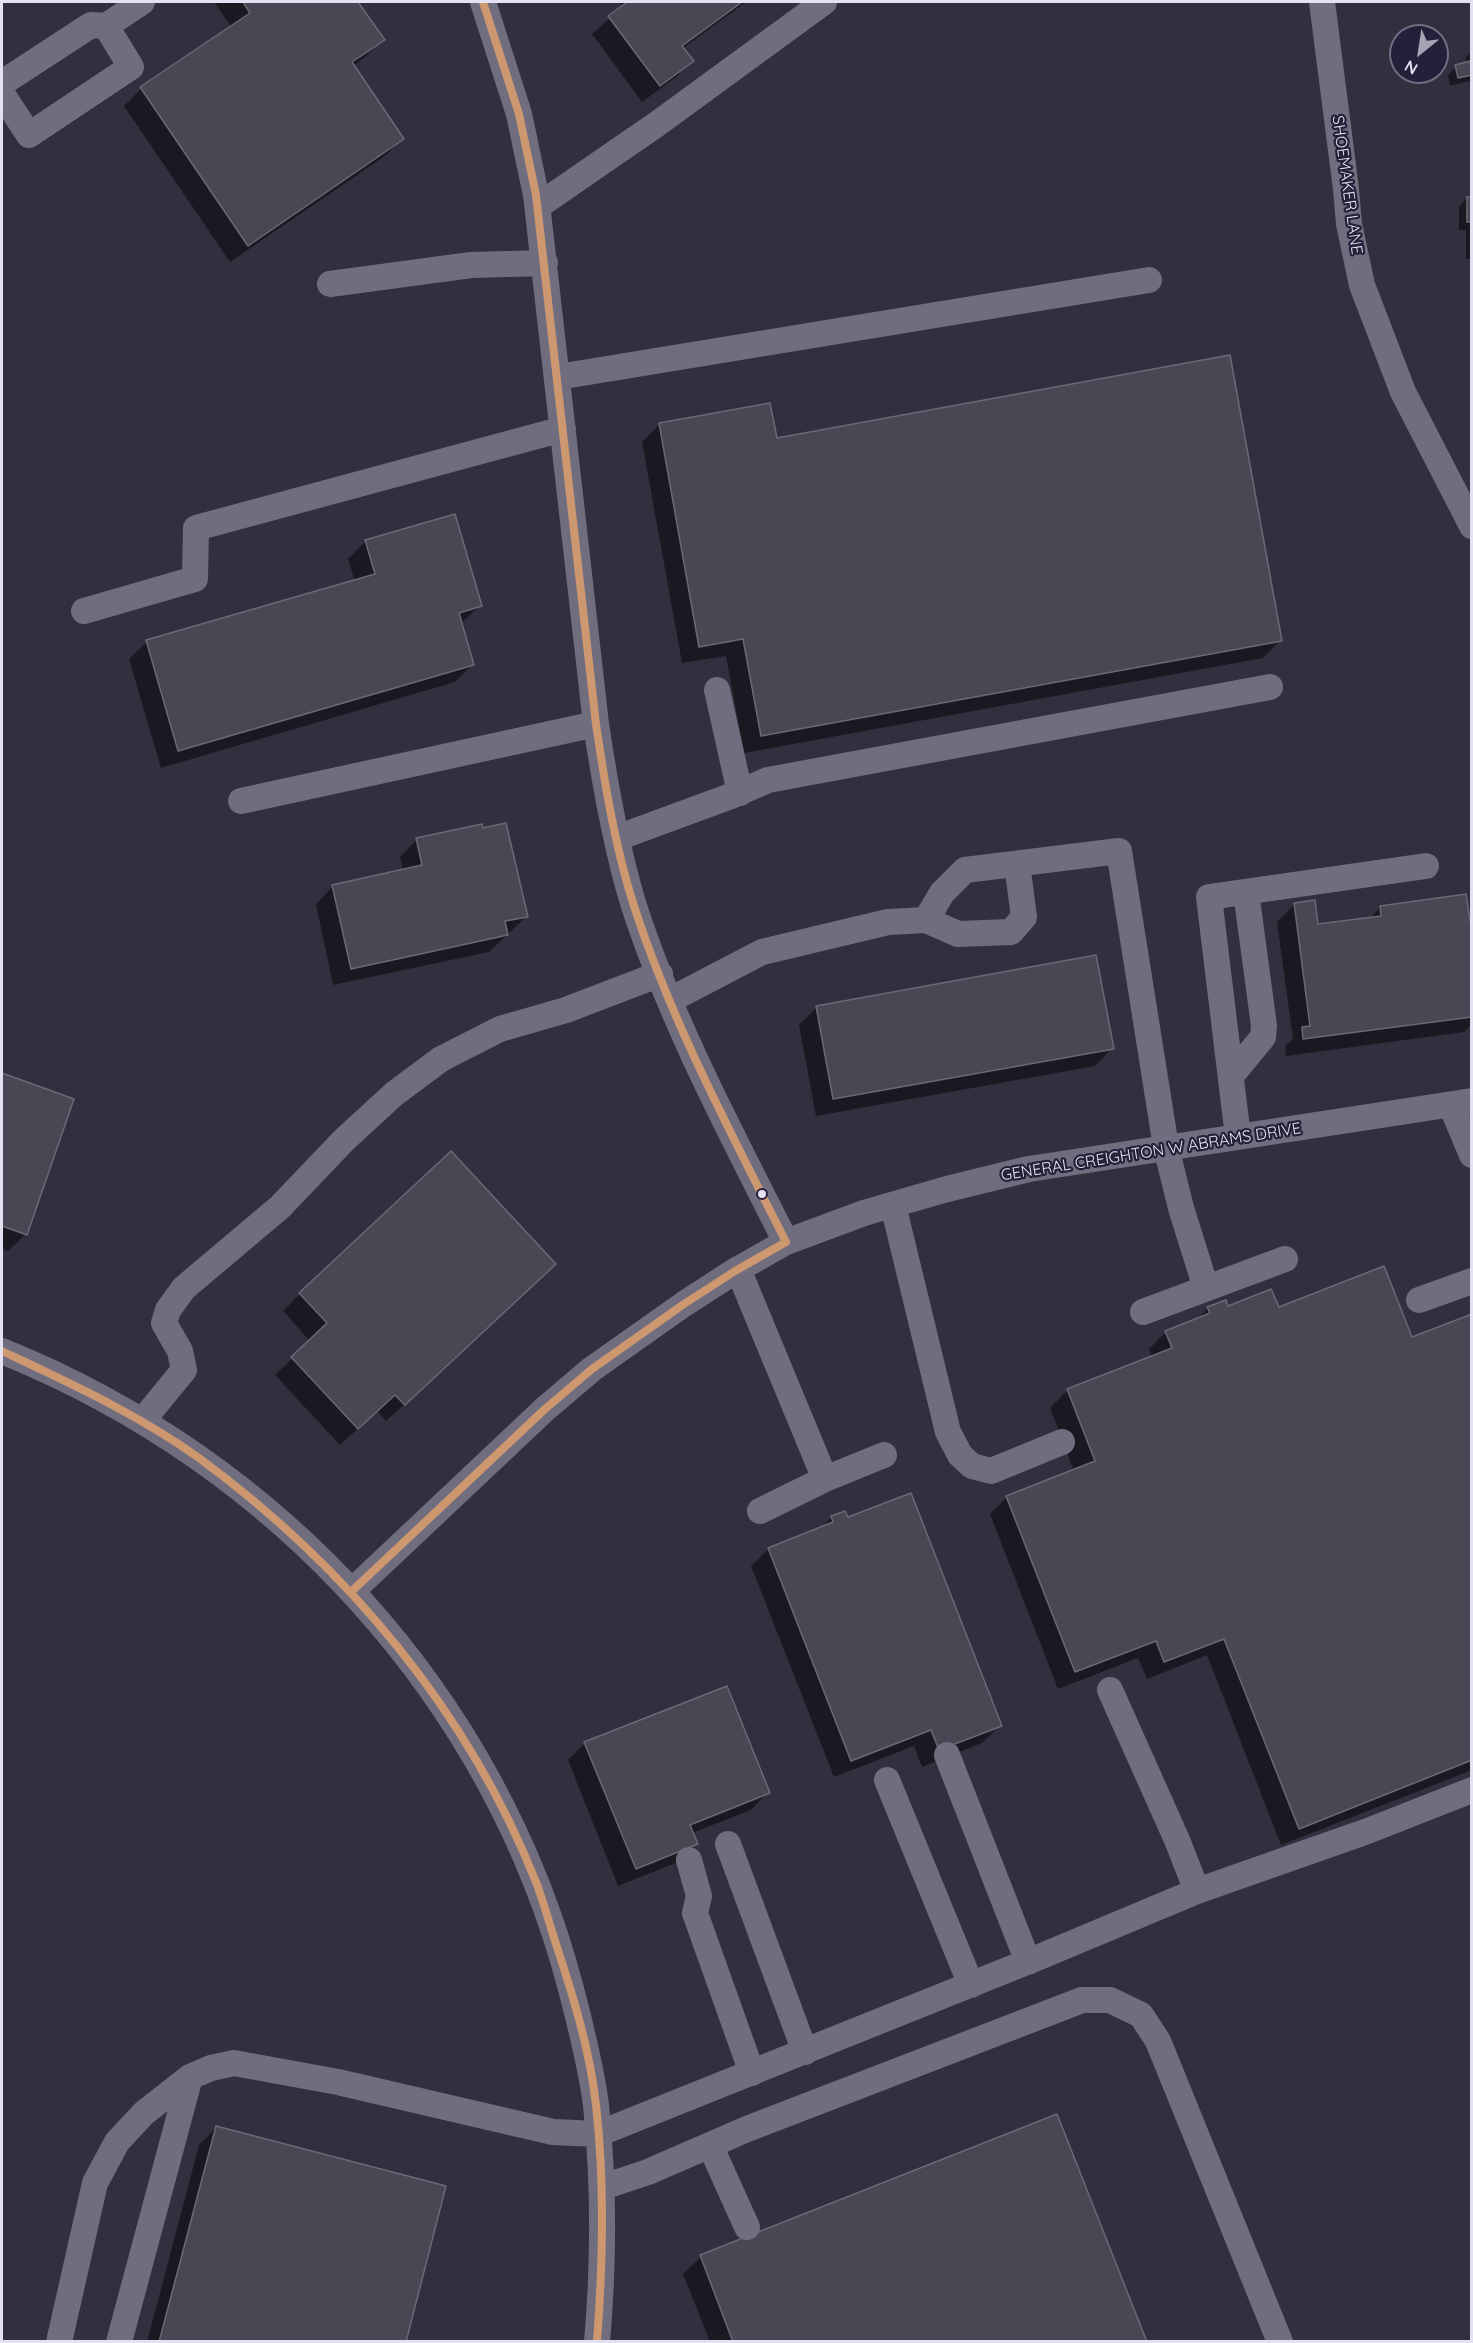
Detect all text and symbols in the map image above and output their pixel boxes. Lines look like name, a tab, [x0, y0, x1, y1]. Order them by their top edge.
north arrow	[1389, 24, 1449, 84]
text: N	[1401, 56, 1421, 79]
street label: SHOEMAKER LANE	[1328, 114, 1366, 256]
street label: GENERAL CREIGHTON W ABRAMS DRIVE	[1000, 1119, 1302, 1185]
unlabelled marker	[756, 1188, 768, 1200]

